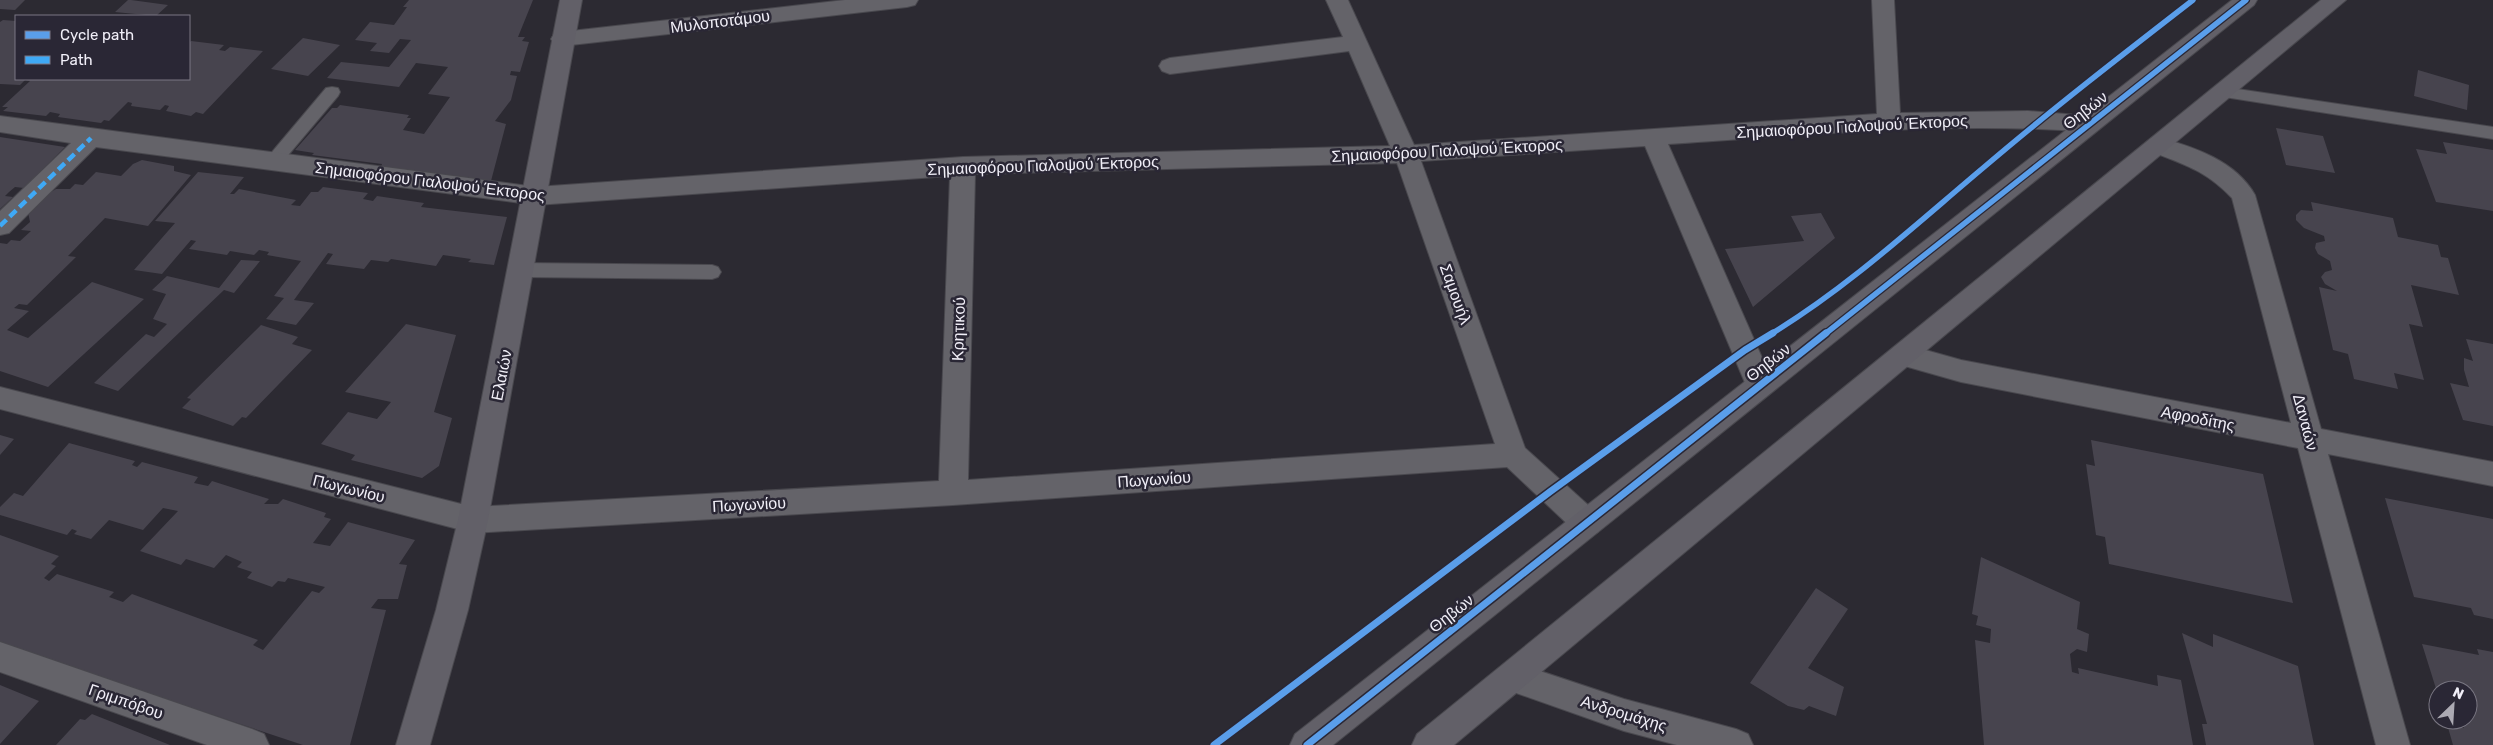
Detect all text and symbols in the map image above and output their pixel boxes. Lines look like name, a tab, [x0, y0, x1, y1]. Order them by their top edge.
street label: Μυλοποτάμου	[669, 6, 771, 37]
legend	[15, 15, 190, 80]
text: Cycle path	[60, 26, 134, 44]
text: Path	[60, 51, 93, 69]
street label: Θηβών	[2059, 87, 2111, 134]
street label: Σημαιοφόρου Γιαλοψού Έκτορος	[1736, 111, 1968, 142]
street label: Σημαιοφόρου Γιαλοψού Έκτορος	[1331, 135, 1563, 166]
street label: Σημαιοφόρου Γιαλοψού Έκτορος	[927, 152, 1159, 179]
street label: Σημαιοφόρου Γιαλοψού Έκτορος	[314, 158, 546, 205]
street label: Σαμουήλ	[1436, 261, 1475, 327]
street label: Κρητικού	[948, 297, 969, 361]
street label: Θηβών	[1742, 339, 1794, 386]
street label: Ελαιών	[487, 348, 516, 402]
street label: Δαναών	[2289, 392, 2322, 452]
street label: Αφροδίτης	[2160, 402, 2237, 435]
street label: Πωγωνίου	[1117, 467, 1191, 492]
street label: Πωγωνίου	[311, 470, 387, 507]
street label: Πωγωνίου	[712, 493, 786, 516]
street label: Θηβών	[1425, 590, 1477, 637]
street label: Γριμπόβου	[86, 680, 166, 723]
north arrow	[2428, 680, 2478, 730]
text: N	[2450, 684, 2466, 704]
street label: Ανδρομάχης	[1579, 691, 1669, 736]

